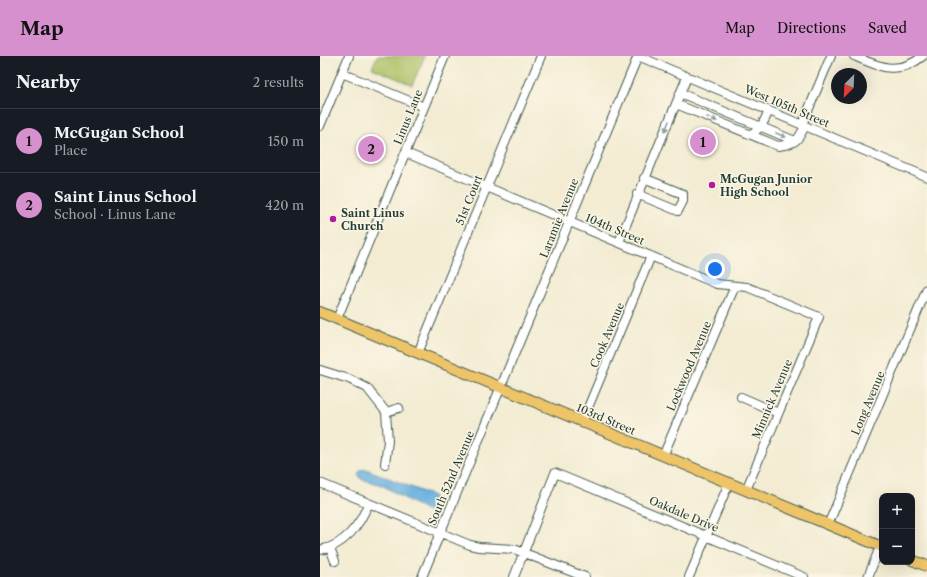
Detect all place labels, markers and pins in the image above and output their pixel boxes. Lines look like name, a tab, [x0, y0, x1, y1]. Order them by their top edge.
pin: 1	[690, 127, 716, 157]
pin: 2	[358, 134, 384, 164]
place label: McGugan Junior High School	[720, 172, 813, 199]
marker: McGugan Junior High School	[707, 180, 717, 190]
place label: Saint Linus Church	[341, 206, 404, 233]
marker: Saint Linus Church	[328, 214, 338, 224]

